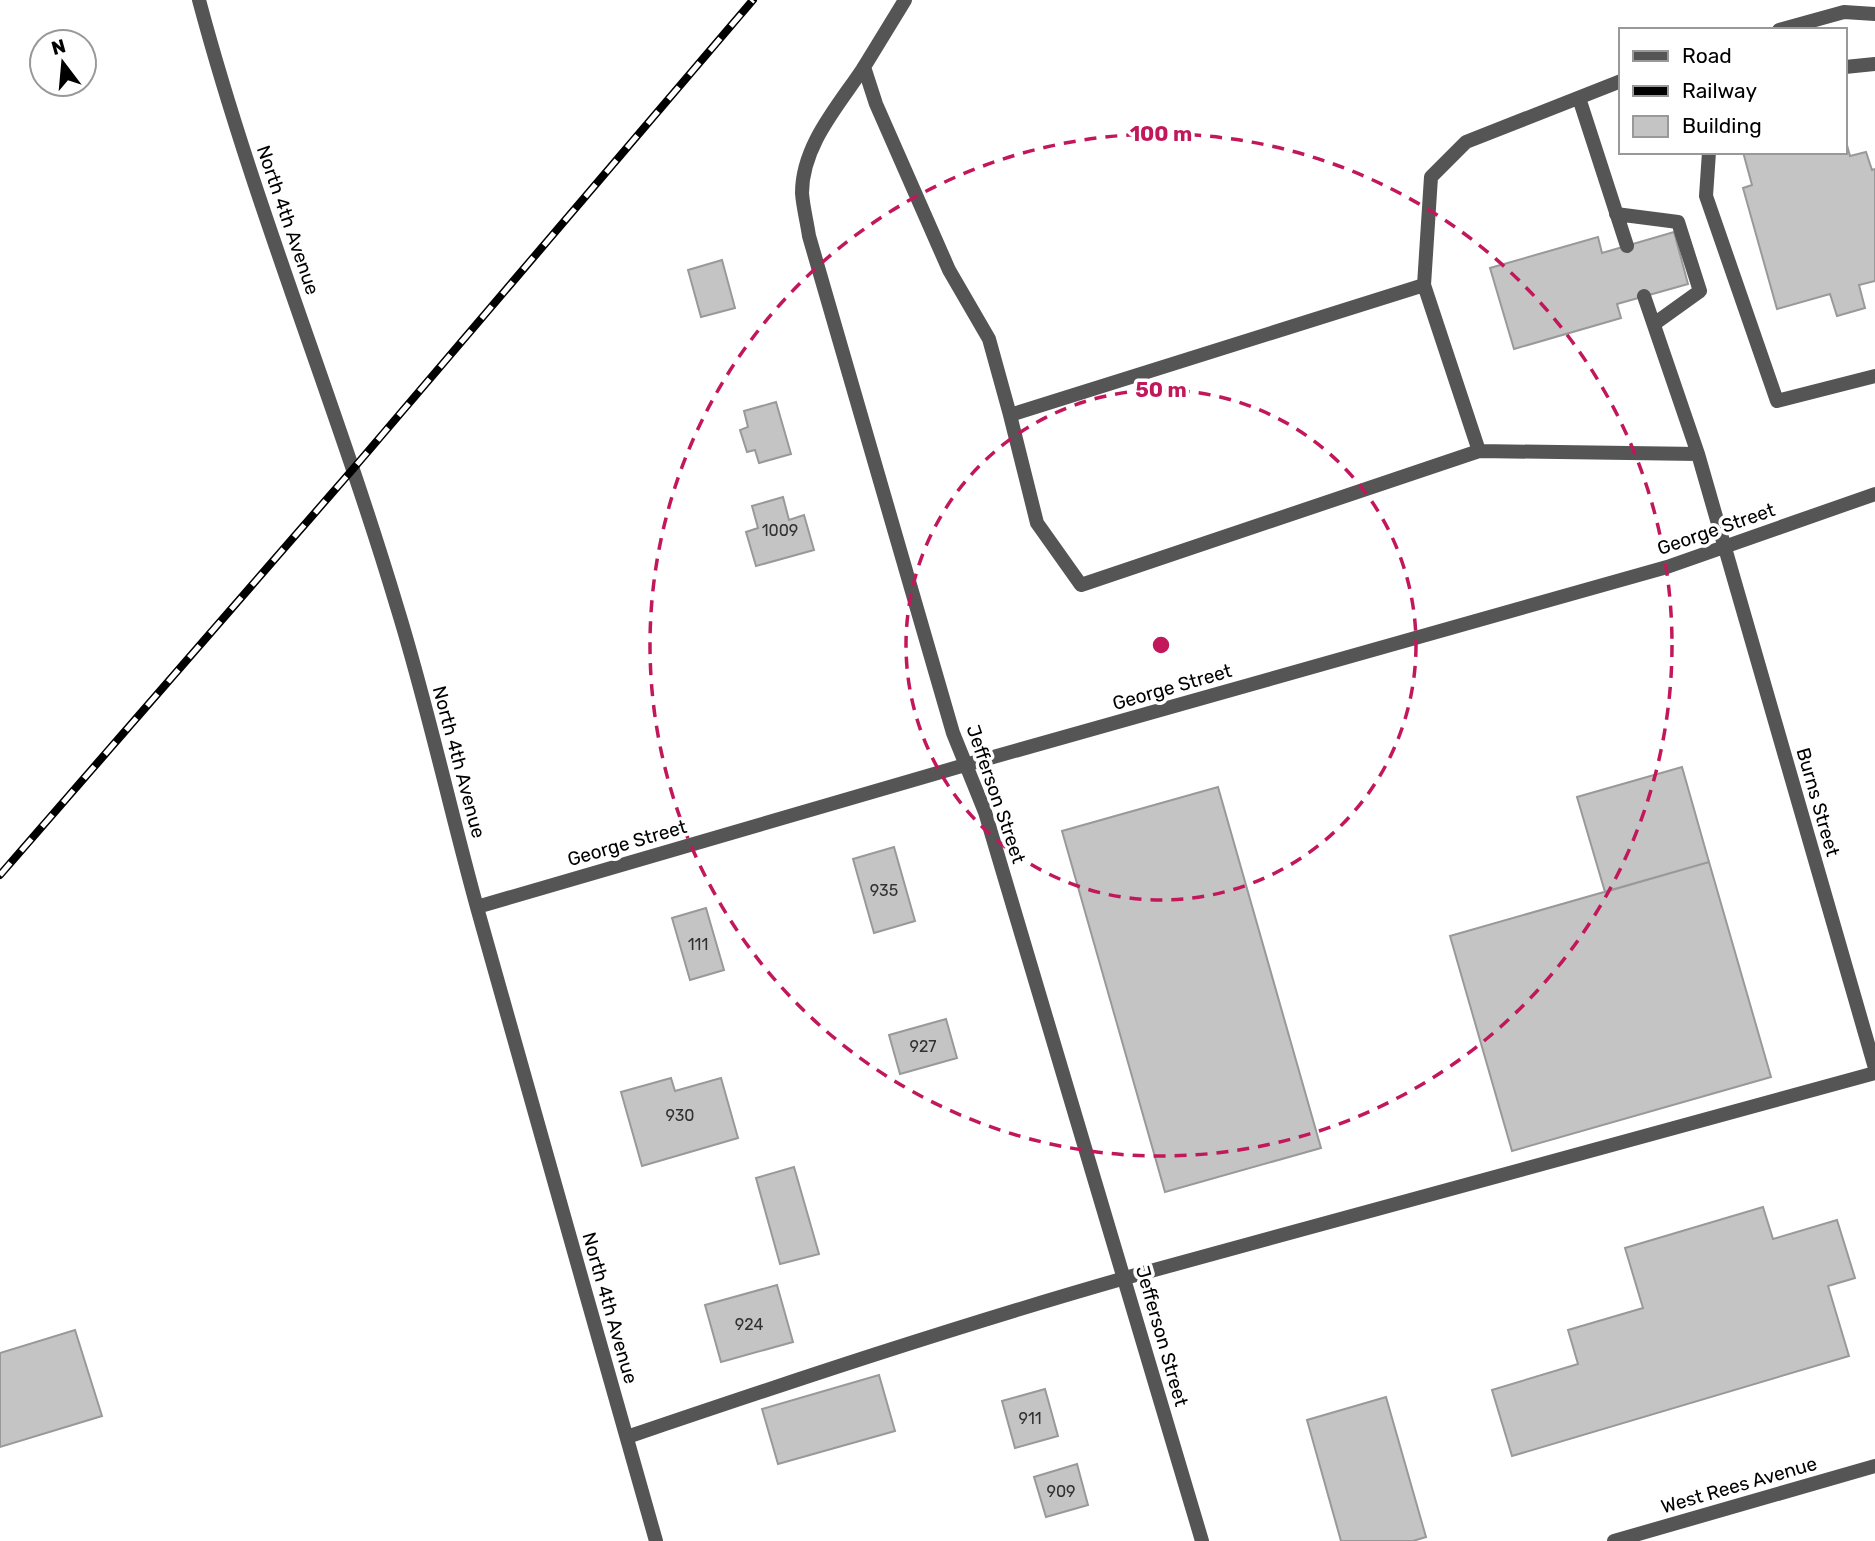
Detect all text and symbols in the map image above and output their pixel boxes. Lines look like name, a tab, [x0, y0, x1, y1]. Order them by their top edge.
north arrow	[28, 28, 98, 98]
legend	[1619, 28, 1847, 154]
text: N	[49, 34, 68, 60]
text: Road	[1682, 43, 1732, 68]
text: Railway	[1682, 78, 1757, 103]
text: Building	[1682, 113, 1762, 138]
text: 100 m	[1130, 121, 1192, 146]
street label: North 4th Avenue	[252, 142, 324, 298]
text: 50 m	[1135, 377, 1187, 402]
street label: George Street	[1654, 498, 1778, 560]
house number: 1009	[762, 521, 798, 540]
centre of rings	[1149, 633, 1173, 657]
street label: George Street	[1110, 659, 1235, 715]
street label: North 4th Avenue	[428, 683, 490, 841]
street label: Jefferson Street	[962, 722, 1031, 867]
street label: Burns Street	[1791, 745, 1845, 860]
street label: George Street	[565, 815, 690, 871]
house number: 935	[870, 881, 898, 900]
house number: 111	[688, 935, 708, 954]
house number: 927	[909, 1037, 937, 1056]
house number: 930	[665, 1106, 695, 1125]
street label: North 4th Avenue	[577, 1230, 643, 1386]
street label: Jefferson Street	[1131, 1263, 1193, 1409]
house number: 924	[735, 1315, 763, 1334]
house number: 911	[1018, 1409, 1042, 1428]
street label: West Rees Avenue	[1658, 1452, 1820, 1518]
house number: 909	[1046, 1482, 1076, 1501]

